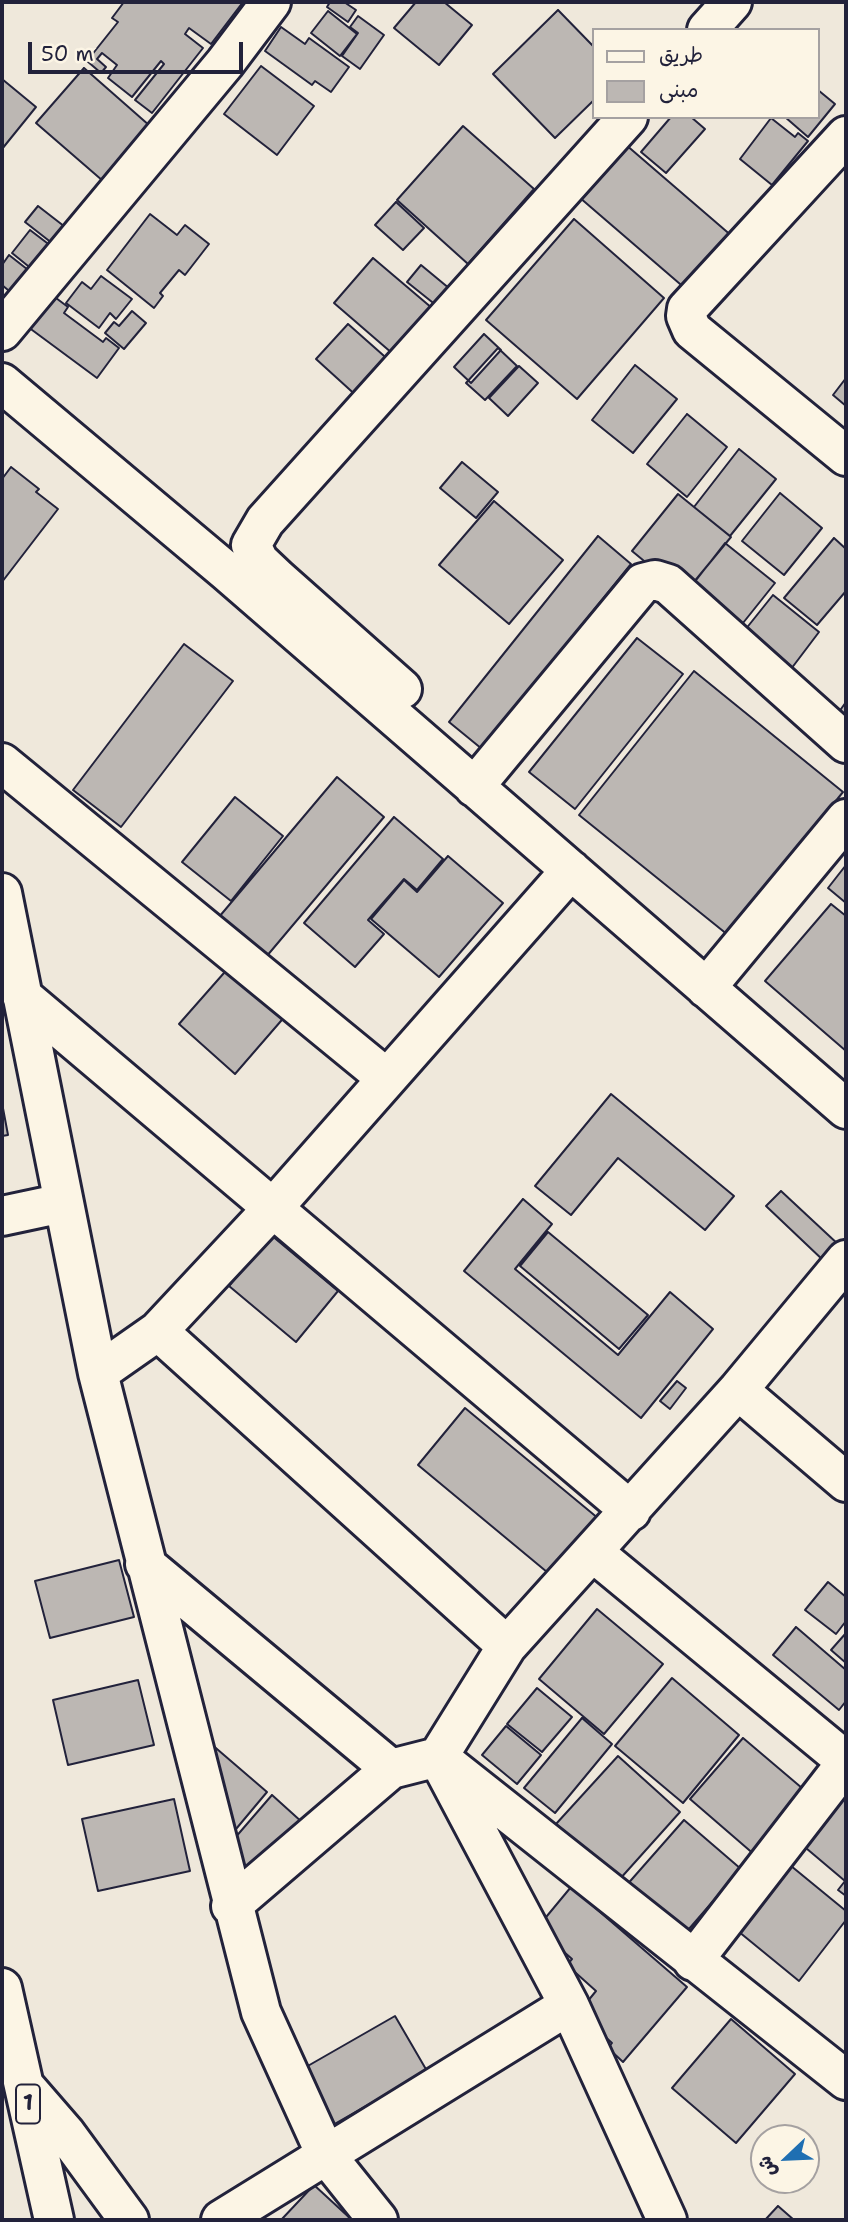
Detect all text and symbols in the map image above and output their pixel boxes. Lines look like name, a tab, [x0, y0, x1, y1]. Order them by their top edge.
scale bar	[32, 28, 247, 72]
legend	[592, 28, 820, 119]
text: 50 m	[41, 40, 94, 68]
text: طريق	[659, 41, 703, 69]
text: مبنى	[659, 76, 698, 104]
road number: 1	[16, 2084, 40, 2124]
north arrow	[750, 2124, 820, 2194]
text: ش	[751, 2152, 783, 2181]

